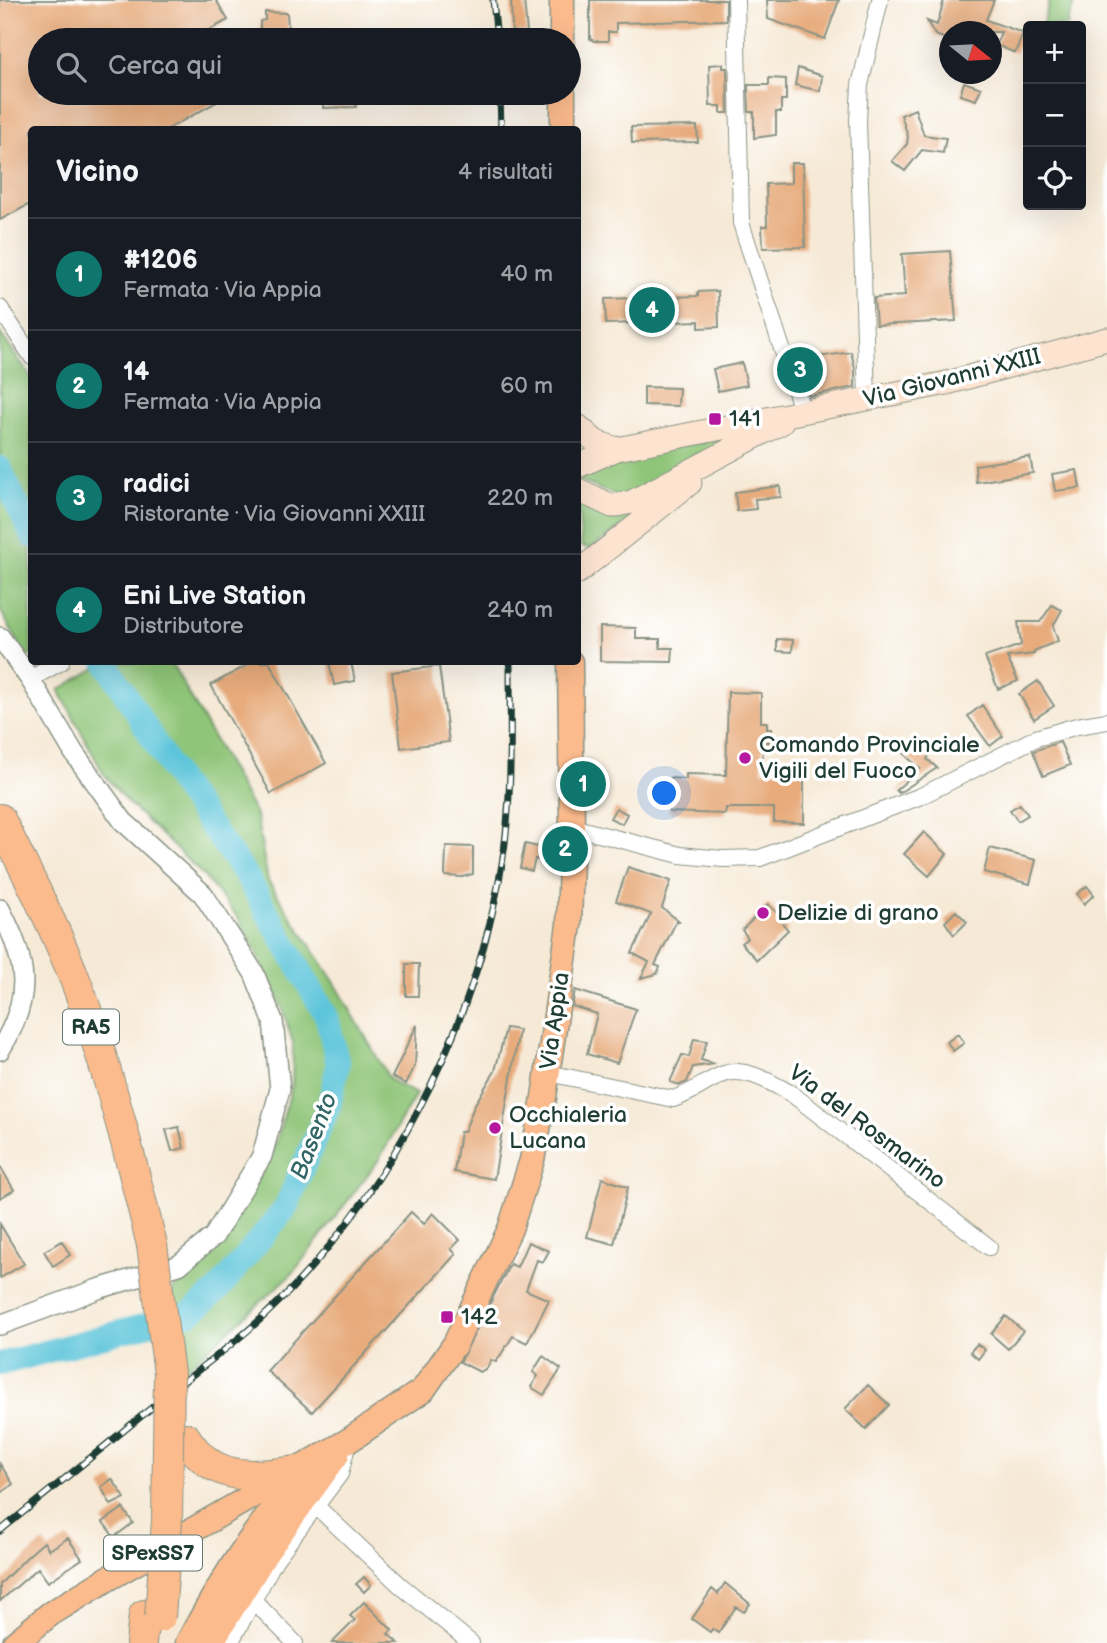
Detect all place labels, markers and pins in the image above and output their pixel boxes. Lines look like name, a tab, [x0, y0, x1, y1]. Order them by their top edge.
pin: 4	[629, 284, 675, 336]
pin: 3	[777, 344, 823, 396]
place label: 141	[729, 405, 761, 433]
marker: 141	[707, 411, 723, 427]
place label: Comando Provinciale Vigili del Fuoco	[759, 731, 980, 785]
marker: Comando Provinciale Vigili del Fuoco	[737, 750, 753, 766]
pin: 1	[560, 758, 606, 810]
pin: 2	[542, 823, 588, 875]
place label: Delizie di grano	[777, 899, 939, 927]
marker: Delizie di grano	[755, 905, 771, 921]
place label: Occhialeria Lucana	[509, 1101, 627, 1155]
marker: Occhialeria Lucana	[487, 1120, 503, 1136]
place label: 142	[461, 1303, 498, 1331]
marker: 142	[439, 1309, 455, 1325]

